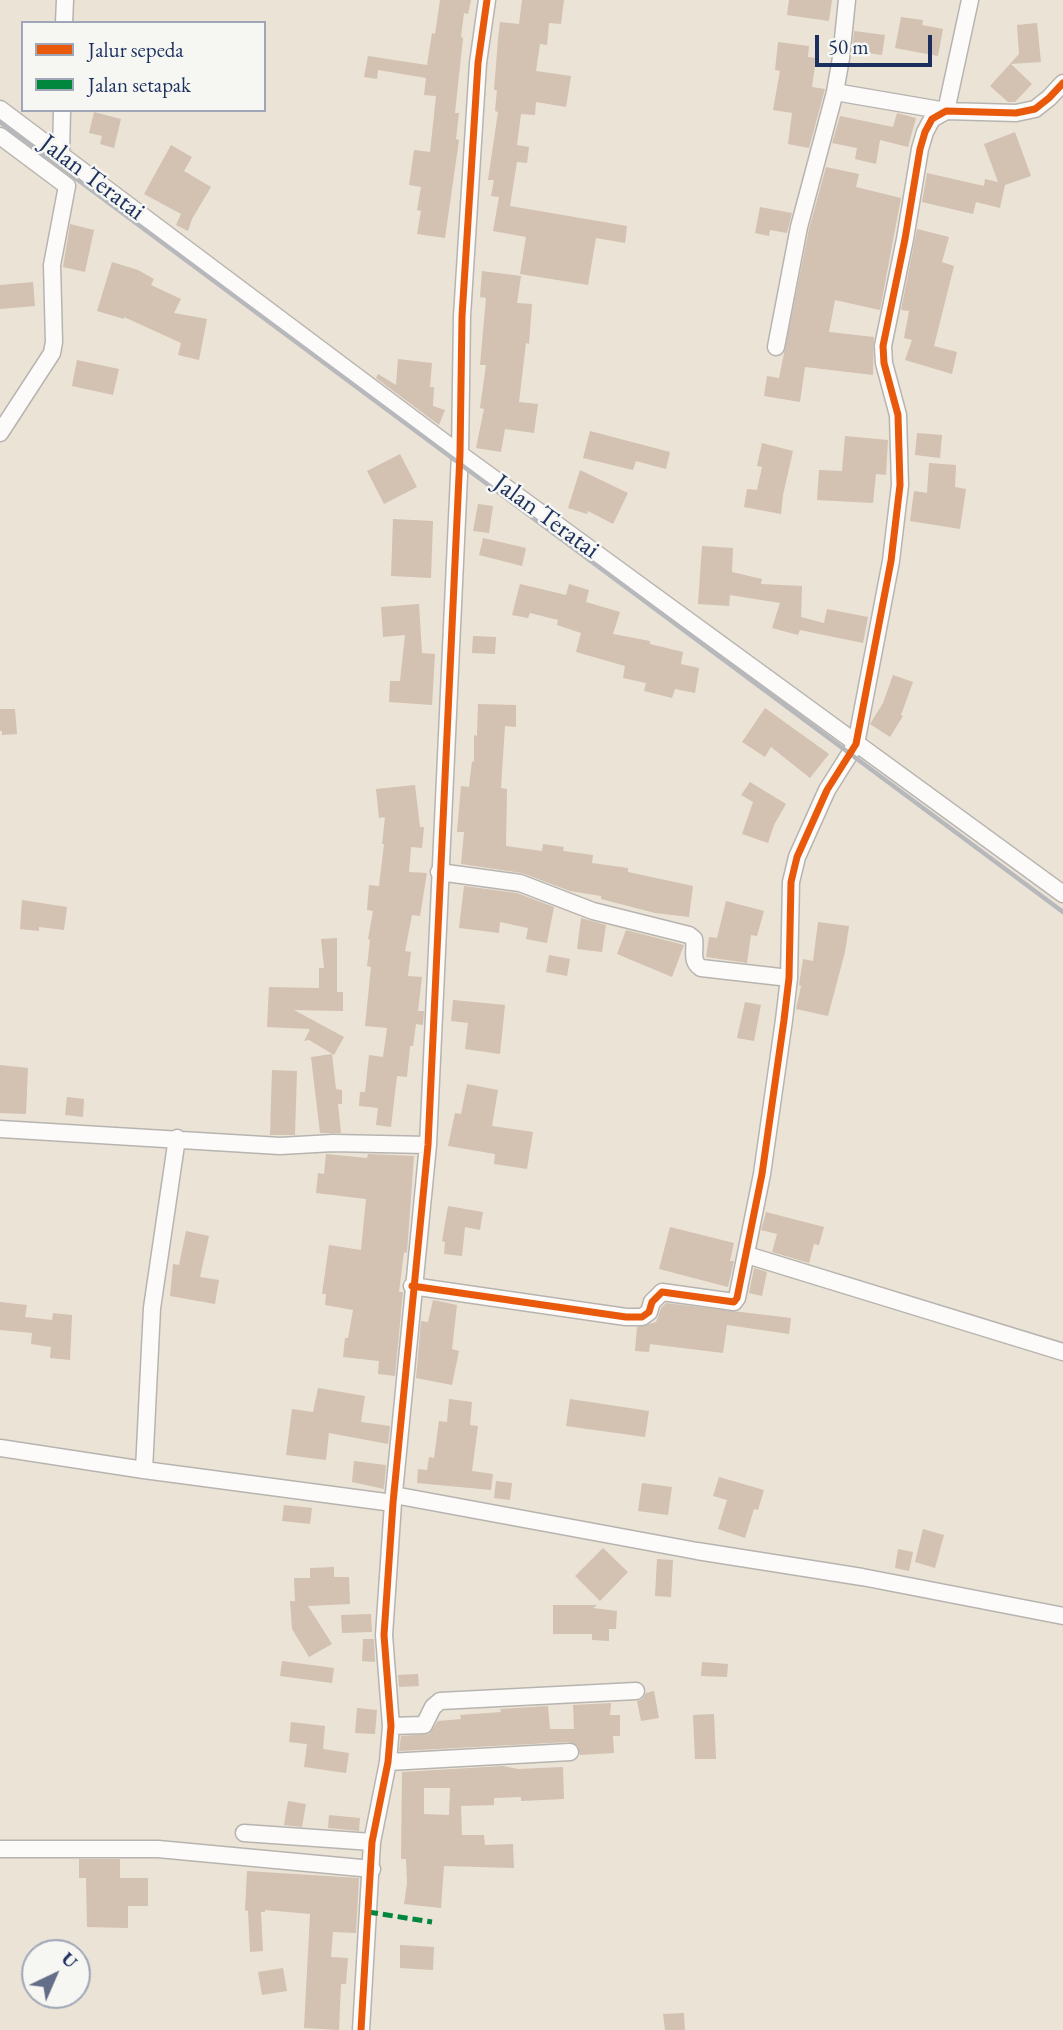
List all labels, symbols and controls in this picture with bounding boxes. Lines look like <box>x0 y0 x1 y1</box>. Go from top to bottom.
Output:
legend <box>21 21 266 112</box>
scale bar <box>818 21 935 65</box>
text: 50 m <box>828 33 869 60</box>
text: Jalur sepeda <box>88 36 184 63</box>
text: Jalan setapak <box>88 71 191 98</box>
street label: Jalan Teratai <box>33 128 151 228</box>
street label: Jalan Teratai <box>487 468 605 566</box>
north arrow <box>21 1939 91 2009</box>
text: U <box>56 1946 83 1974</box>

